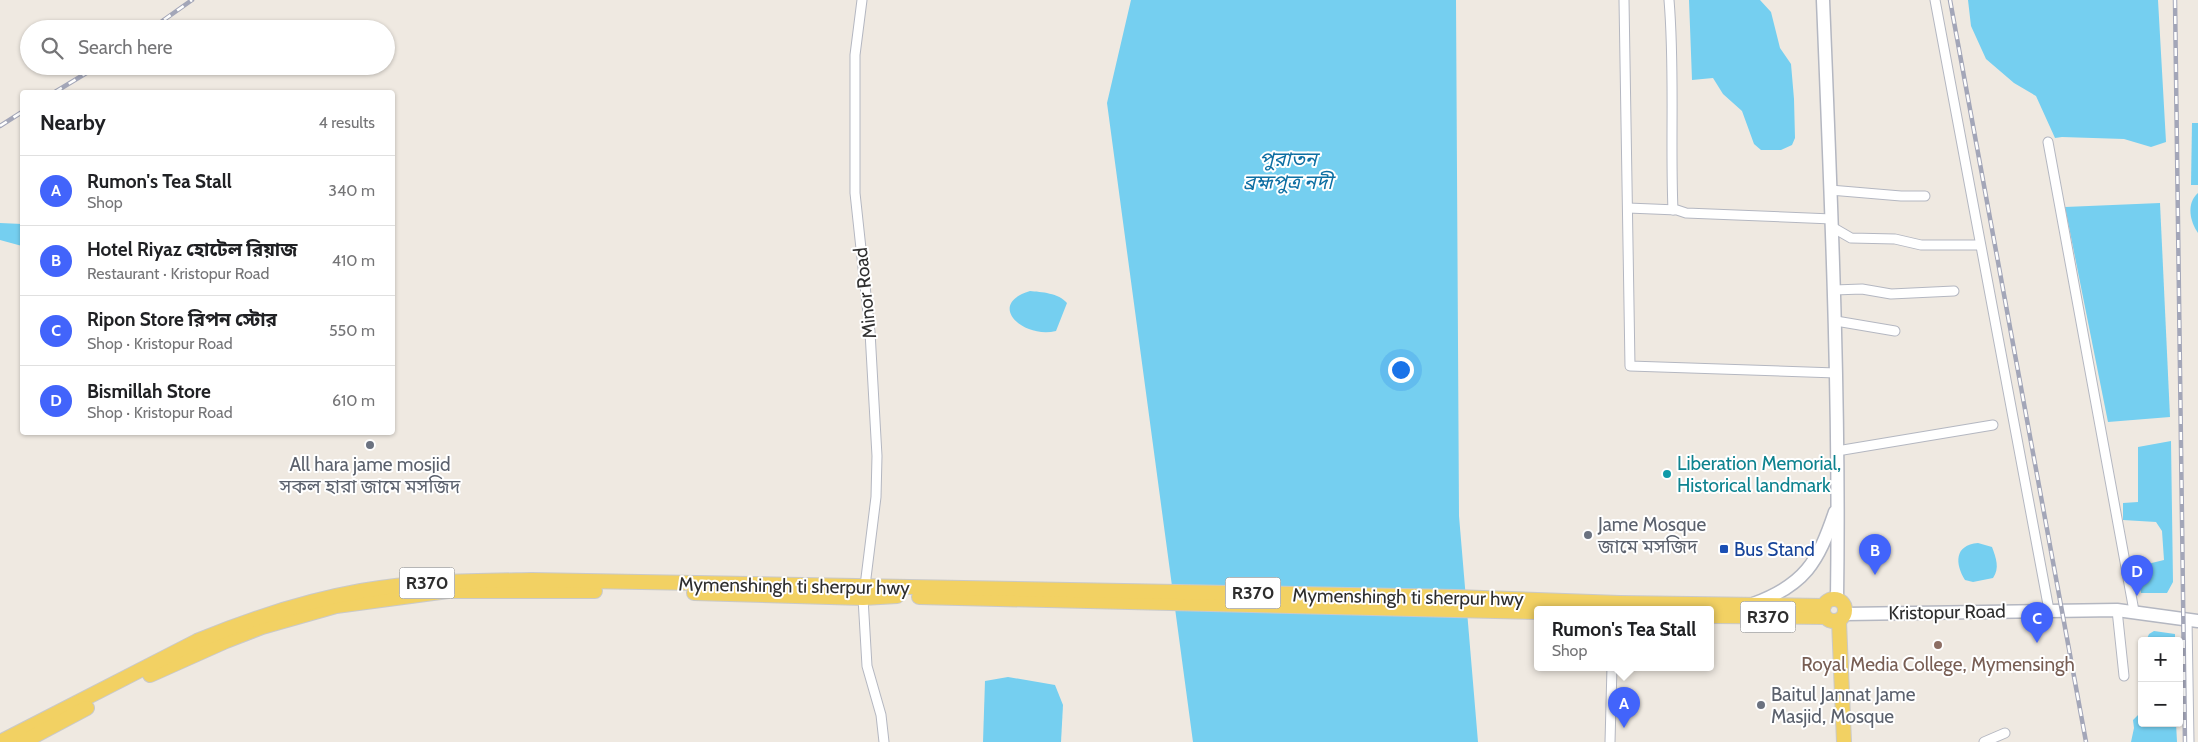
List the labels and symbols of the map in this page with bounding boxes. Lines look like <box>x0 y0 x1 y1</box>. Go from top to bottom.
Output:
water label: পুরাতন ব্রহ্মপুত্র নদী <box>1243 147 1336 194</box>
street label: Minor Road <box>849 246 881 340</box>
your location <box>1388 357 1414 383</box>
marker: All hara jame mosjid সকল হারা জামে মসজিদ <box>364 439 376 451</box>
place label: Liberation Memorial, Historical landmark <box>1677 452 1841 497</box>
place label: All hara jame mosjid সকল হারা জামে মসজিদ <box>279 453 461 498</box>
marker: Liberation Memorial, Historical landmark <box>1661 468 1673 480</box>
place label: Jame Mosque জামে মসজিদ <box>1597 513 1706 558</box>
marker: Jame Mosque জামে মসজিদ <box>1582 529 1594 541</box>
pin: B <box>1859 534 1891 575</box>
place label: Bus Stand <box>1734 538 1815 561</box>
marker: Bus Stand <box>1718 543 1730 555</box>
pin: D <box>2121 555 2153 596</box>
road number: R370 <box>400 568 454 598</box>
street label: Mymenshingh ti sherpur hwy <box>678 572 910 600</box>
road number: R370 <box>1226 578 1280 608</box>
street label: Mymenshingh ti sherpur hwy <box>1292 583 1524 611</box>
street label: Kristopur Road <box>1888 599 2006 625</box>
road number: R370 <box>1740 602 1796 632</box>
pin: C <box>2021 602 2053 643</box>
marker: Royal Media College, Mymensingh <box>1932 639 1944 651</box>
place label: Royal Media College, Mymensingh <box>1801 653 2075 676</box>
place label: Baitul Jannat Jame Masjid, Mosque <box>1771 683 1916 728</box>
pin: A <box>1608 687 1640 728</box>
marker: Baitul Jannat Jame Masjid, Mosque <box>1755 699 1767 711</box>

